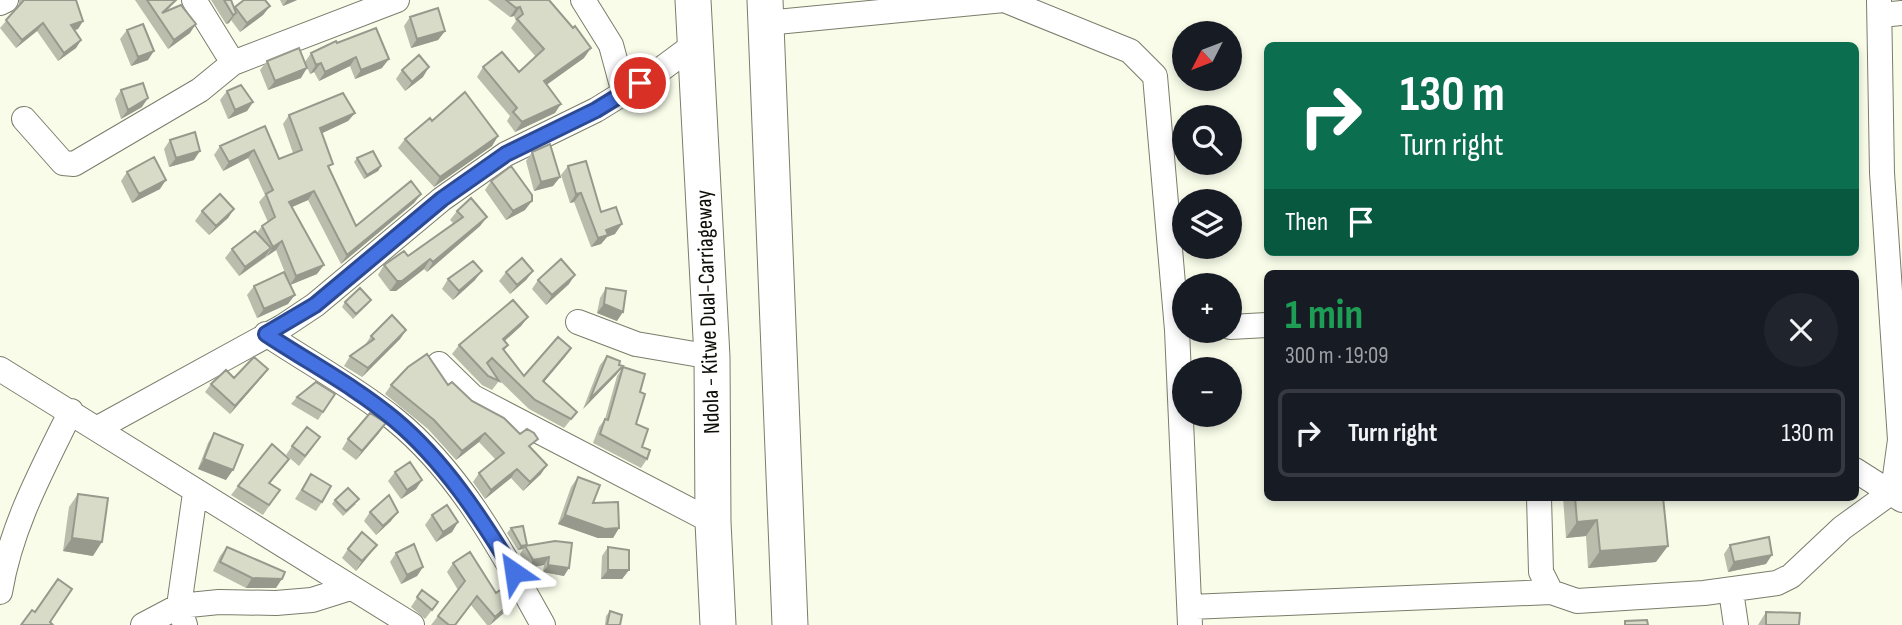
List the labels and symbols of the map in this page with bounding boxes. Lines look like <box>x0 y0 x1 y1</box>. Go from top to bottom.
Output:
north arrow <box>1172 21 1242 91</box>
pin <box>610 53 670 113</box>
street label: Ndola - Kitwe Dual-Carriageway <box>690 189 726 434</box>
position arrow <box>477 535 551 609</box>

